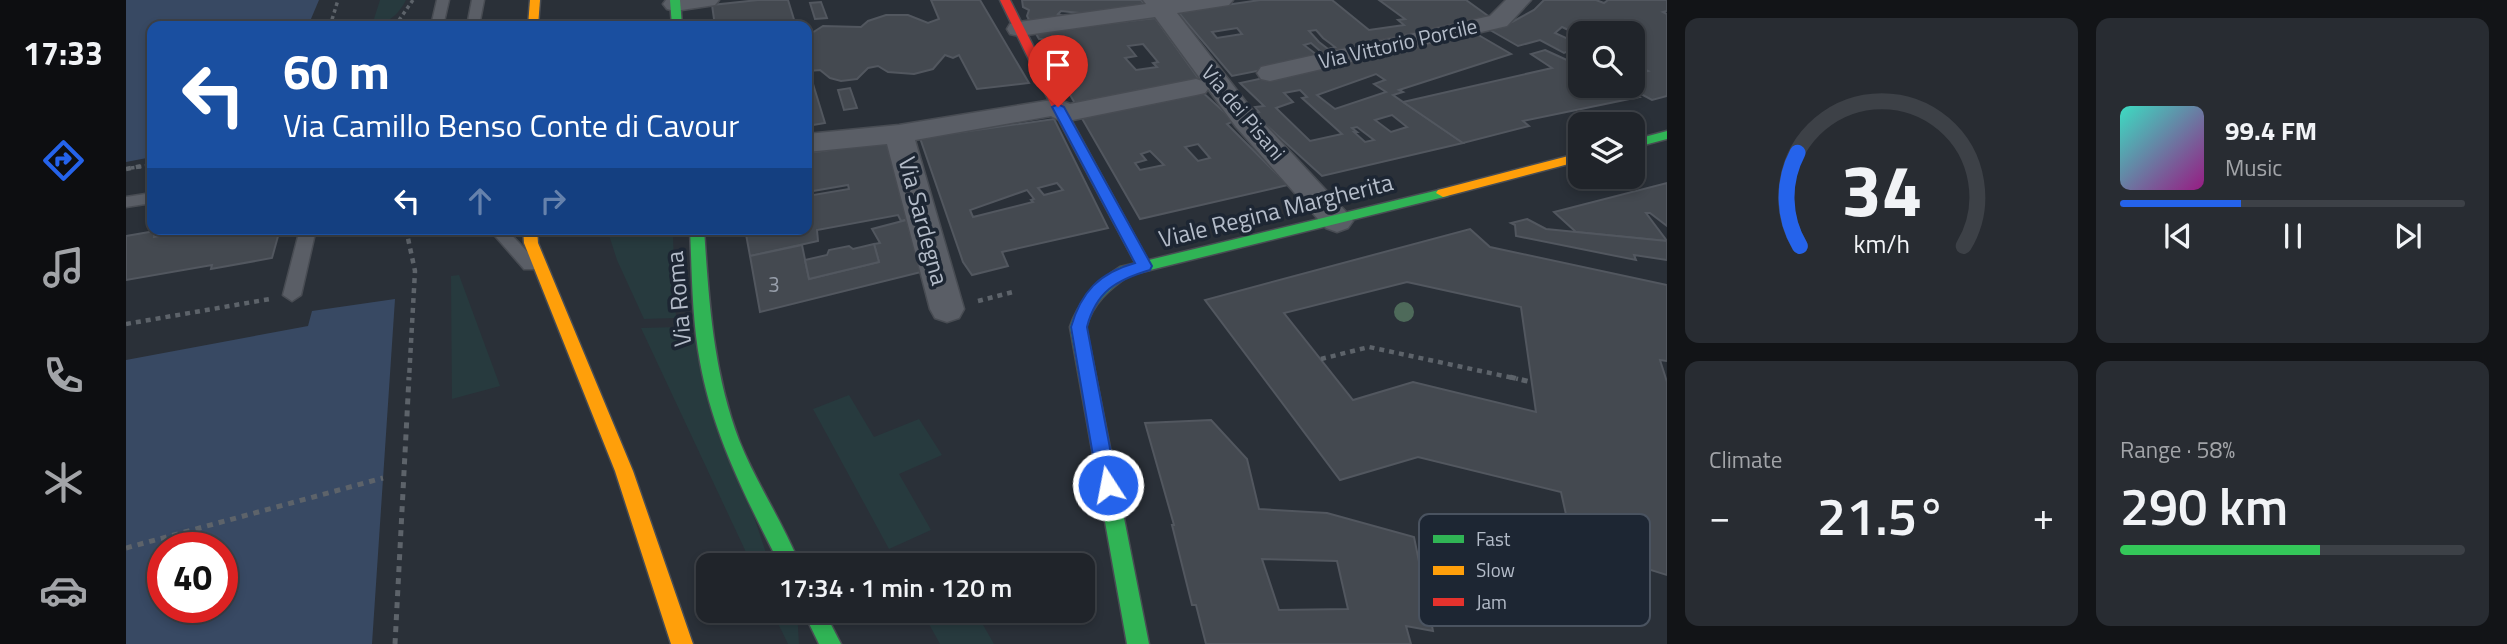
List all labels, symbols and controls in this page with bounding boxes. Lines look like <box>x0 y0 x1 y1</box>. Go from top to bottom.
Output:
street label: Via Vittorio Porcile <box>1315 9 1480 77</box>
map controls <box>1568 21 1645 189</box>
button: search <box>1568 21 1645 98</box>
text: 17:33 <box>23 29 103 77</box>
text: 60 m <box>283 33 390 108</box>
pin <box>1028 35 1088 107</box>
icon: arrive <box>1039 46 1077 84</box>
icon: left <box>168 49 259 140</box>
street label: Via dei Pisani <box>1194 58 1293 167</box>
text: Via Camillo Benso Conte di Cavour <box>283 101 739 149</box>
text: 99.4 FM <box>2225 111 2317 150</box>
button: layers <box>1568 112 1645 189</box>
text: 34 <box>1841 135 1922 245</box>
icon: directions <box>39 136 88 185</box>
text: Music <box>2225 150 2282 185</box>
street label: Via Sardegna <box>890 153 958 289</box>
street label: Viale Regina Margherita <box>1155 163 1397 257</box>
icon: left <box>388 182 426 220</box>
icon: ahead <box>461 182 499 220</box>
icon: right <box>534 182 572 220</box>
icon: previous <box>2159 217 2197 255</box>
icon: pause <box>2274 217 2312 255</box>
icon: next <box>2389 217 2427 255</box>
text: km/h <box>1853 225 1910 263</box>
icon: music <box>39 243 88 292</box>
street label: Via Roma <box>656 250 700 348</box>
house number: 3 <box>768 268 780 300</box>
icon: phone <box>39 351 88 400</box>
text: Range · 58% <box>2120 432 2235 467</box>
text: Climate <box>1709 442 1782 477</box>
position arrow <box>1071 448 1145 522</box>
icon: climate <box>39 458 88 507</box>
text: 290 km <box>2120 466 2288 545</box>
text: 21.5° <box>1817 476 1946 555</box>
text: − <box>1709 487 1730 545</box>
text: + <box>2033 487 2054 545</box>
legend <box>1419 514 1650 626</box>
text: Fast <box>1476 524 1511 553</box>
speed limit sign: 40 <box>147 532 238 623</box>
text: Slow <box>1476 555 1515 584</box>
icon: car <box>39 566 88 615</box>
text: 17:34 · 1 min · 120 m <box>779 568 1012 607</box>
text: Jam <box>1476 587 1507 616</box>

